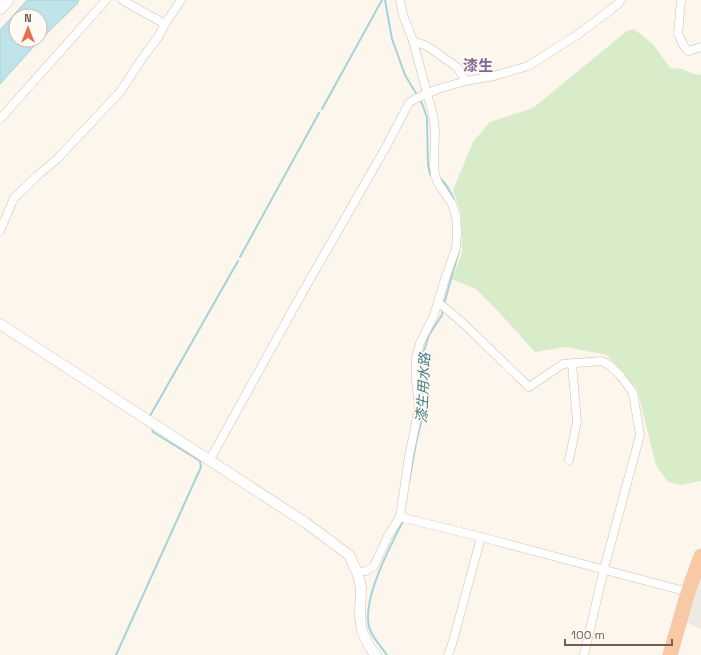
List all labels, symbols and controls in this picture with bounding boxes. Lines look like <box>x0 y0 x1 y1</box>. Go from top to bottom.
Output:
north arrow <box>8 8 48 48</box>
text: N <box>24 11 32 25</box>
district label: 漆生 <box>463 56 493 75</box>
water label: 漆生用水路 <box>412 352 434 423</box>
scale bar <box>565 621 672 647</box>
text: 100 m <box>571 627 605 643</box>

